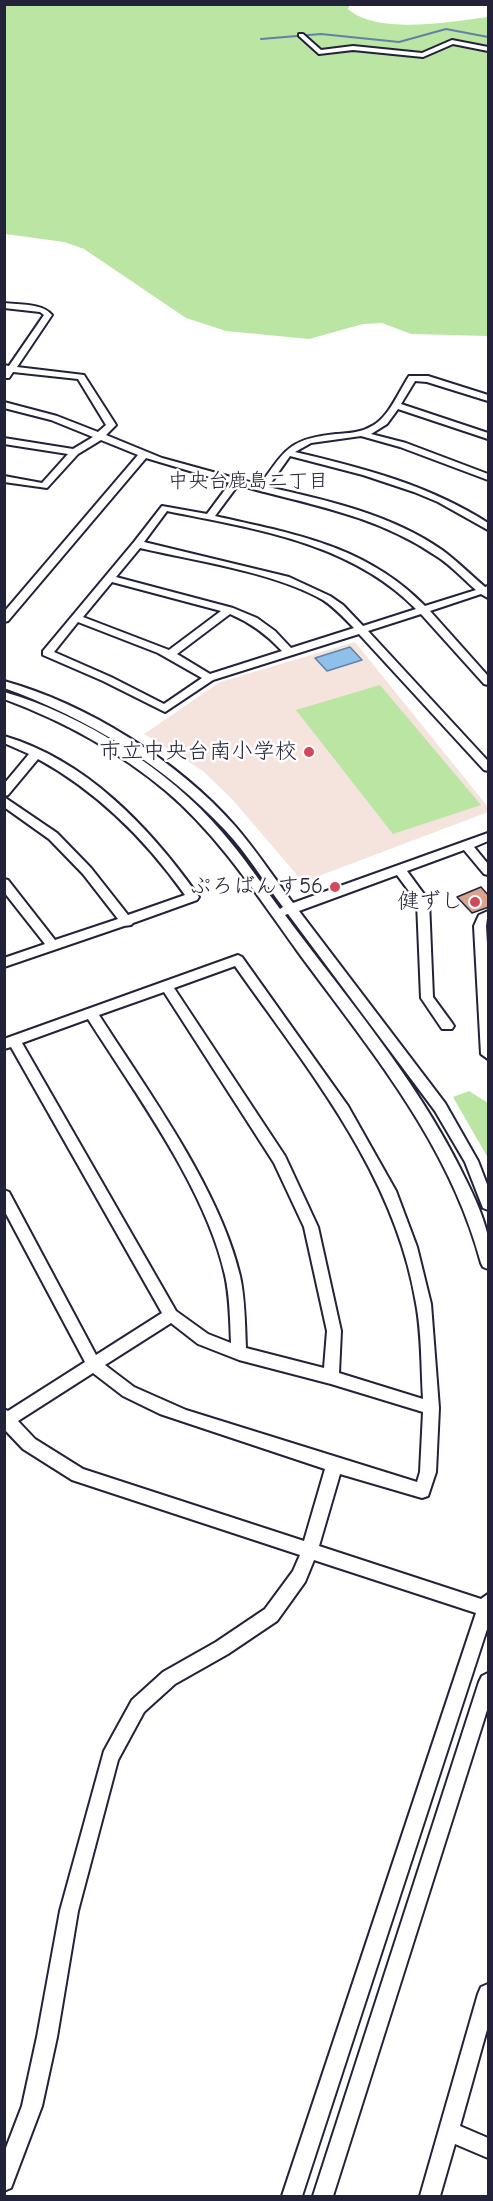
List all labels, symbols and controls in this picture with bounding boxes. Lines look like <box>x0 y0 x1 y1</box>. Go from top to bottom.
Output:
district label: 中央台鹿島二丁目 <box>168 469 328 493</box>
place label: 市立中央台南小学校 <box>99 739 297 765</box>
marker: 市立中央台南小学校 <box>302 745 316 759</box>
place label: ぷろばんす56 <box>189 874 323 900</box>
marker: ぷろばんす56 <box>328 880 342 894</box>
place label: 健ずし <box>397 889 463 915</box>
marker: 健ずし <box>468 895 482 909</box>

